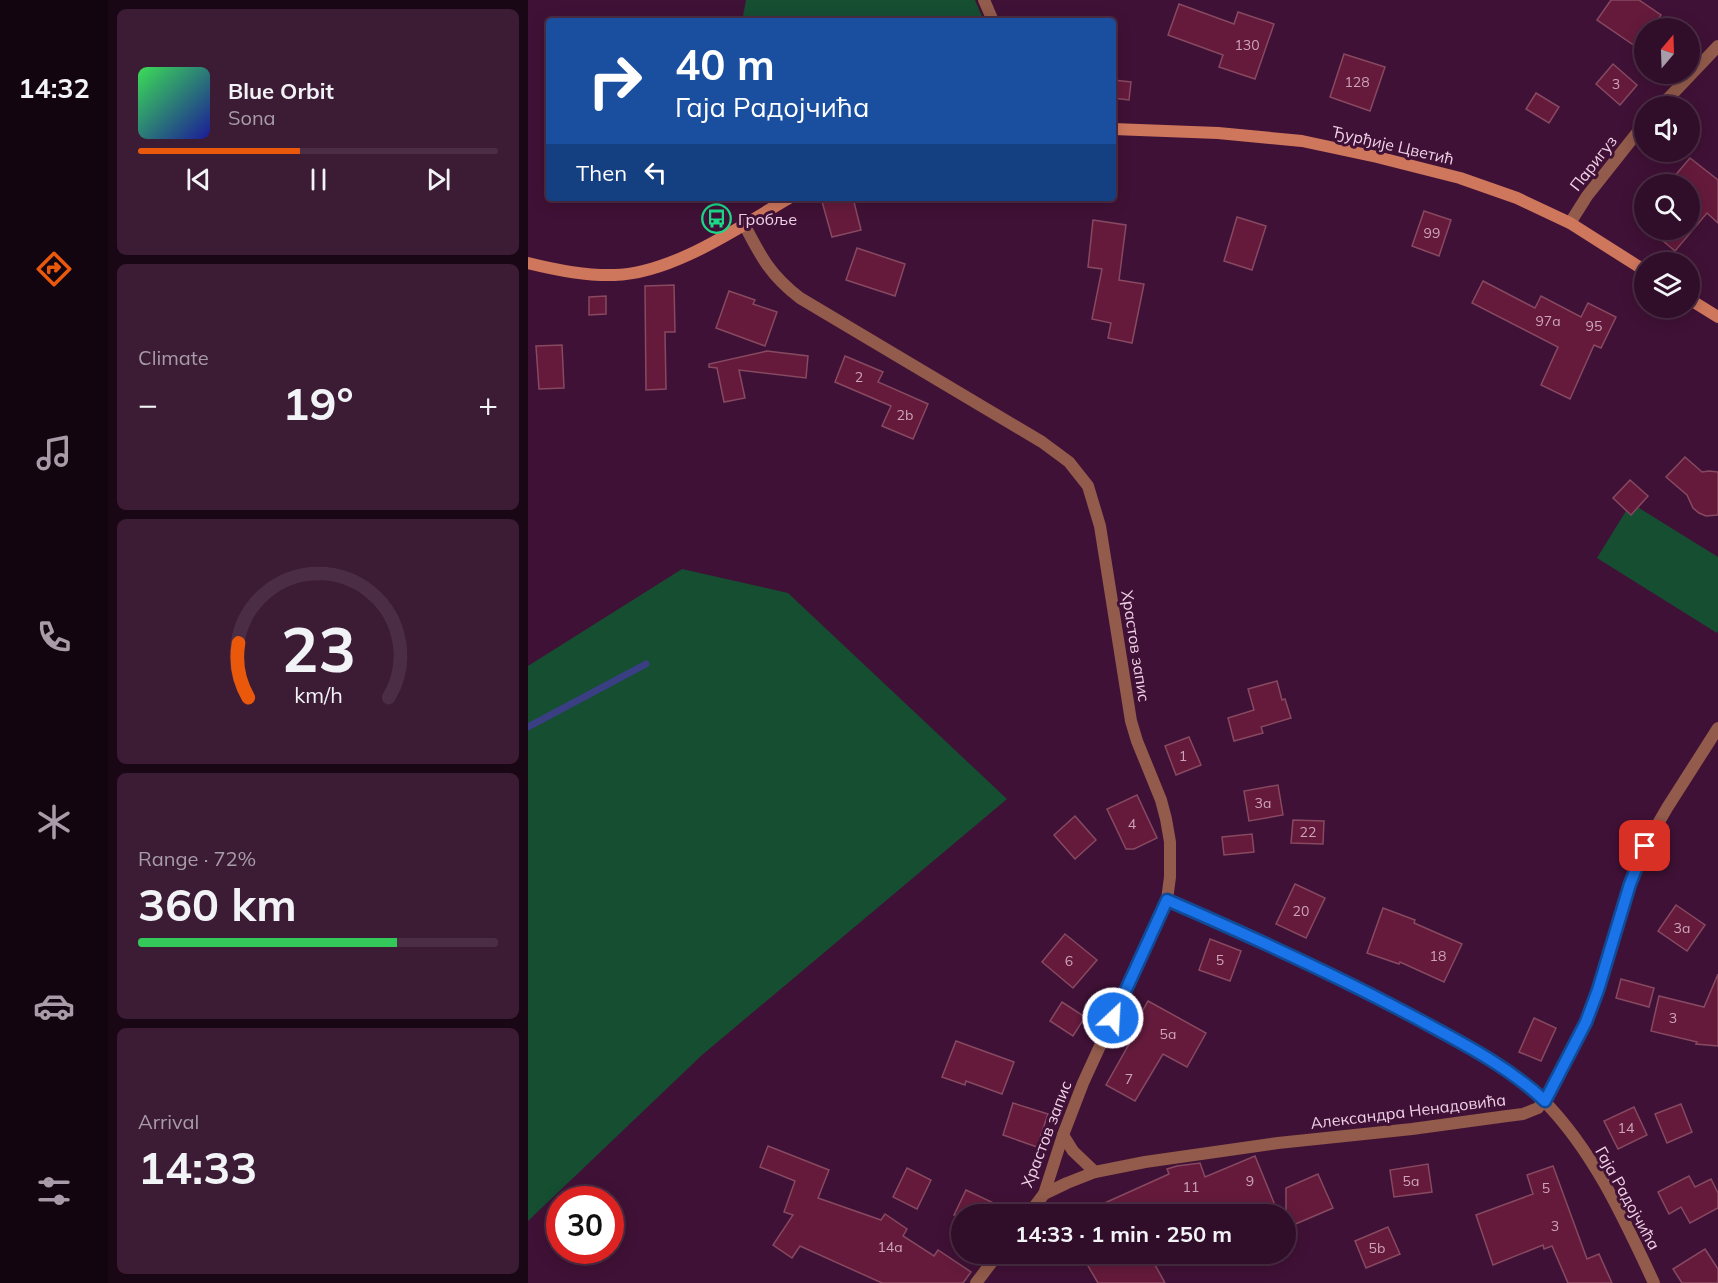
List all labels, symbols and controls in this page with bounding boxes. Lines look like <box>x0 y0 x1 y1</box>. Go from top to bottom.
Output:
north arrow <box>1634 18 1700 84</box>
map controls <box>1634 18 1700 318</box>
house number: 130 <box>1234 36 1260 54</box>
text: 40 m <box>675 38 775 91</box>
icon: right <box>576 42 654 120</box>
text: 14:32 <box>18 71 90 105</box>
house number: 128 <box>1344 73 1370 91</box>
house number: 3 <box>1612 75 1620 93</box>
text: Blue Orbit <box>228 77 334 105</box>
text: Гаја Радојчића <box>675 90 869 124</box>
button: sound <box>1634 96 1700 162</box>
text: Sona <box>228 105 276 130</box>
street label: Ђурђије Цветић <box>1330 121 1456 169</box>
street label: Паригуз <box>1565 131 1621 195</box>
icon: left <box>639 156 672 189</box>
text: Then <box>576 159 627 187</box>
icon: previous <box>182 163 215 196</box>
icon: pause <box>302 163 335 196</box>
icon: next <box>422 163 455 196</box>
button: search <box>1634 174 1700 240</box>
bus stop icon: Гробље <box>701 203 733 235</box>
place label: Гробље <box>738 209 797 229</box>
house number: 99 <box>1424 224 1440 242</box>
icon: directions <box>33 248 75 290</box>
button: layers <box>1634 252 1700 318</box>
house number: 97a <box>1535 312 1561 330</box>
house number: 95 <box>1586 317 1602 335</box>
text: Climate <box>138 345 209 370</box>
house number: 2 <box>855 368 863 386</box>
text: 19° <box>282 375 354 431</box>
text: − <box>138 383 158 424</box>
text: + <box>478 383 498 424</box>
house number: 2b <box>897 406 913 424</box>
icon: music <box>33 432 75 474</box>
street label: Храстов запис <box>1117 589 1155 703</box>
text: 23 <box>281 610 355 689</box>
icon: phone <box>33 616 75 658</box>
text: km/h <box>294 682 342 709</box>
house number: 1 <box>1179 747 1187 765</box>
house number: 3a <box>1255 794 1271 812</box>
icon: climate <box>33 801 75 843</box>
house number: 4 <box>1128 815 1137 833</box>
pin <box>1619 820 1670 871</box>
house number: 22 <box>1300 823 1316 841</box>
icon: arrive <box>1628 829 1661 862</box>
text: Range · 72% <box>138 846 256 871</box>
text: 360 km <box>138 876 297 932</box>
house number: 20 <box>1293 902 1309 920</box>
house number: 3a <box>1674 919 1690 937</box>
house number: 18 <box>1430 947 1446 965</box>
house number: 5 <box>1216 951 1224 969</box>
house number: 6 <box>1065 952 1073 970</box>
icon: car <box>33 985 75 1027</box>
position arrow <box>1081 986 1145 1050</box>
house number: 3 <box>1669 1009 1677 1027</box>
house number: 5a <box>1160 1025 1176 1043</box>
house number: 7 <box>1125 1070 1133 1088</box>
street label: Храстов запис <box>1016 1078 1076 1190</box>
street label: Александра Ненадовића <box>1309 1089 1507 1133</box>
text: Arrival <box>138 1109 199 1134</box>
house number: 14 <box>1618 1119 1635 1137</box>
text: 14:33 <box>138 1139 257 1195</box>
street label: Гаја Радојчића <box>1591 1143 1665 1253</box>
icon: filters <box>33 1170 75 1212</box>
house number: 9 <box>1246 1172 1254 1190</box>
house number: 5a <box>1403 1172 1419 1190</box>
house number: 11 <box>1183 1178 1199 1196</box>
house number: 5 <box>1542 1179 1550 1197</box>
speed limit sign: 30 <box>546 1186 624 1264</box>
house number: 3 <box>1551 1217 1559 1235</box>
text: 14:33 · 1 min · 250 m <box>1015 1220 1232 1248</box>
house number: 14a <box>877 1238 903 1256</box>
house number: 5b <box>1369 1239 1385 1257</box>

